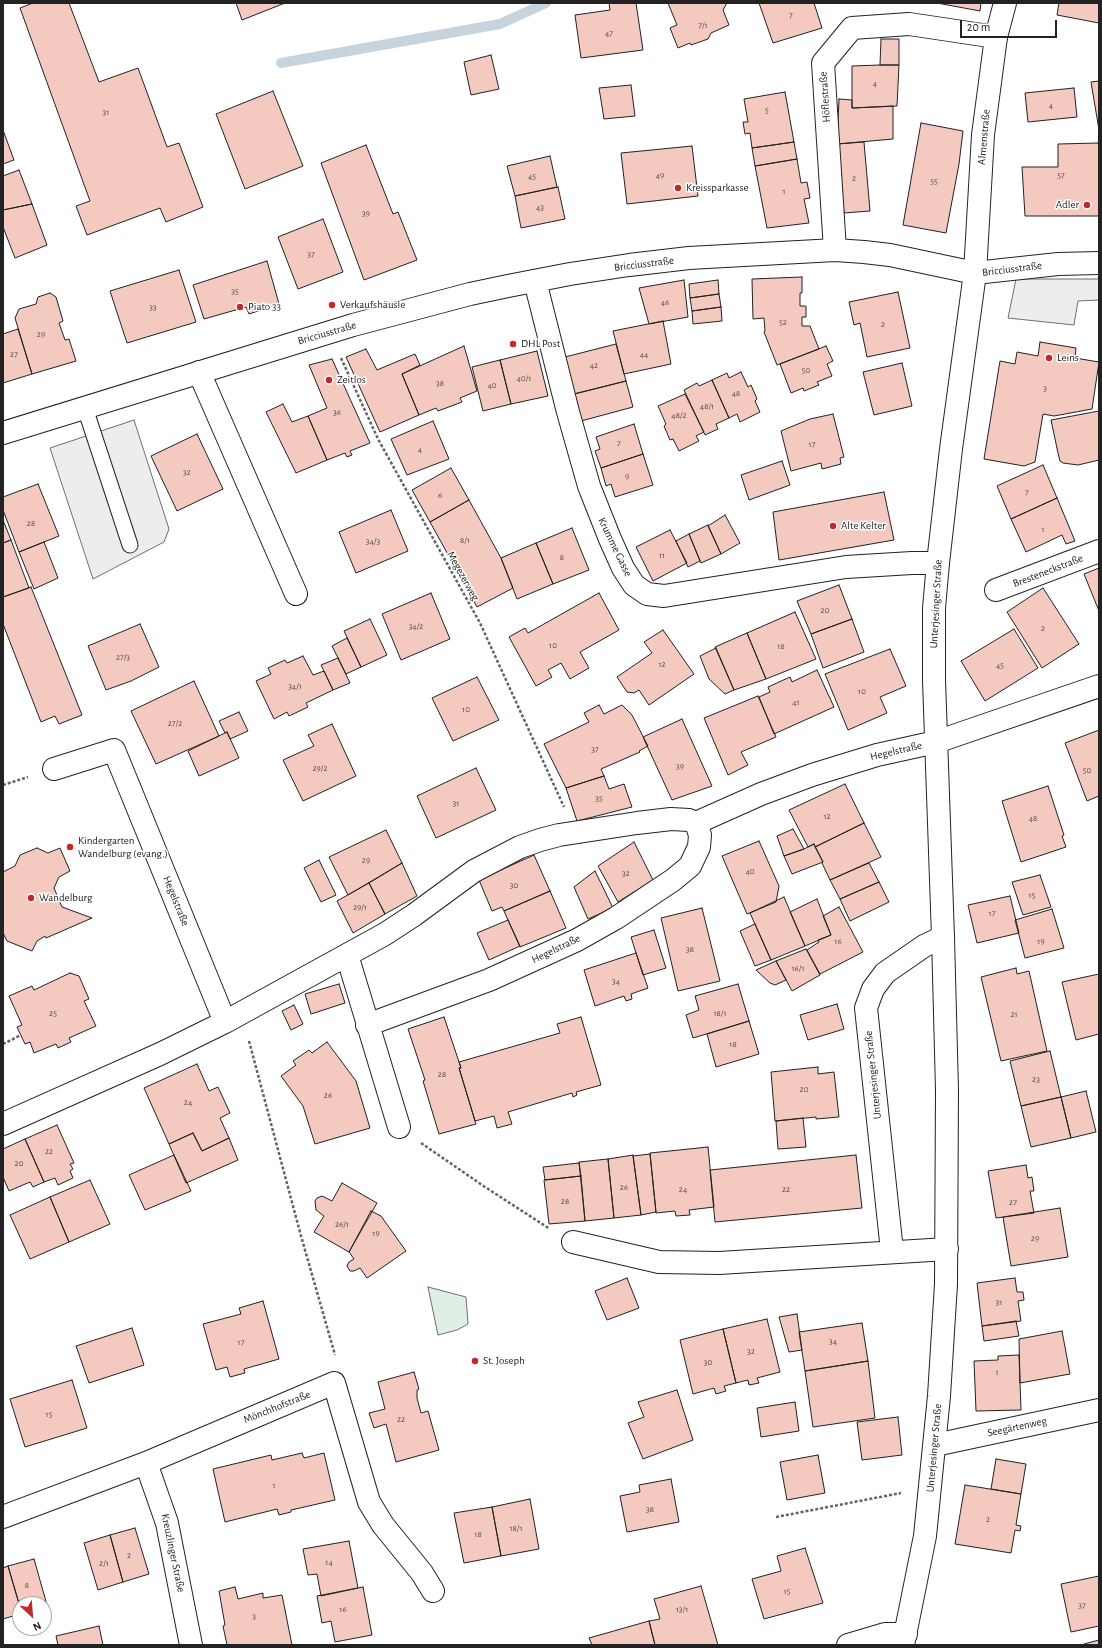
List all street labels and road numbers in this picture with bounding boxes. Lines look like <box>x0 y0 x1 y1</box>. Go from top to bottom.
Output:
street label: Höflestraße <box>817 71 833 123</box>
street label: Almenstraße <box>975 109 993 165</box>
street label: Bricciusstraße <box>613 254 675 274</box>
street label: Bricciusstraße <box>981 259 1043 279</box>
street label: Bricciusstraße <box>296 318 358 348</box>
street label: Krumme Gasse <box>595 515 635 579</box>
street label: Megezerweg <box>444 549 482 603</box>
street label: Bresteneckstraße <box>1011 552 1085 590</box>
street label: Unterjesinger Straße <box>927 559 945 649</box>
street label: Hegelstraße <box>869 739 923 763</box>
street label: Hegelstraße <box>160 874 192 928</box>
street label: Hegelstraße <box>529 932 583 966</box>
street label: Unterjesinger Straße <box>862 1030 884 1120</box>
street label: Mönchhofstraße <box>242 1388 312 1426</box>
street label: Unterjesinger Straße <box>924 1403 944 1493</box>
street label: Seegärtenweg <box>986 1414 1048 1440</box>
street label: Kreuzlinger Straße <box>158 1513 188 1593</box>

